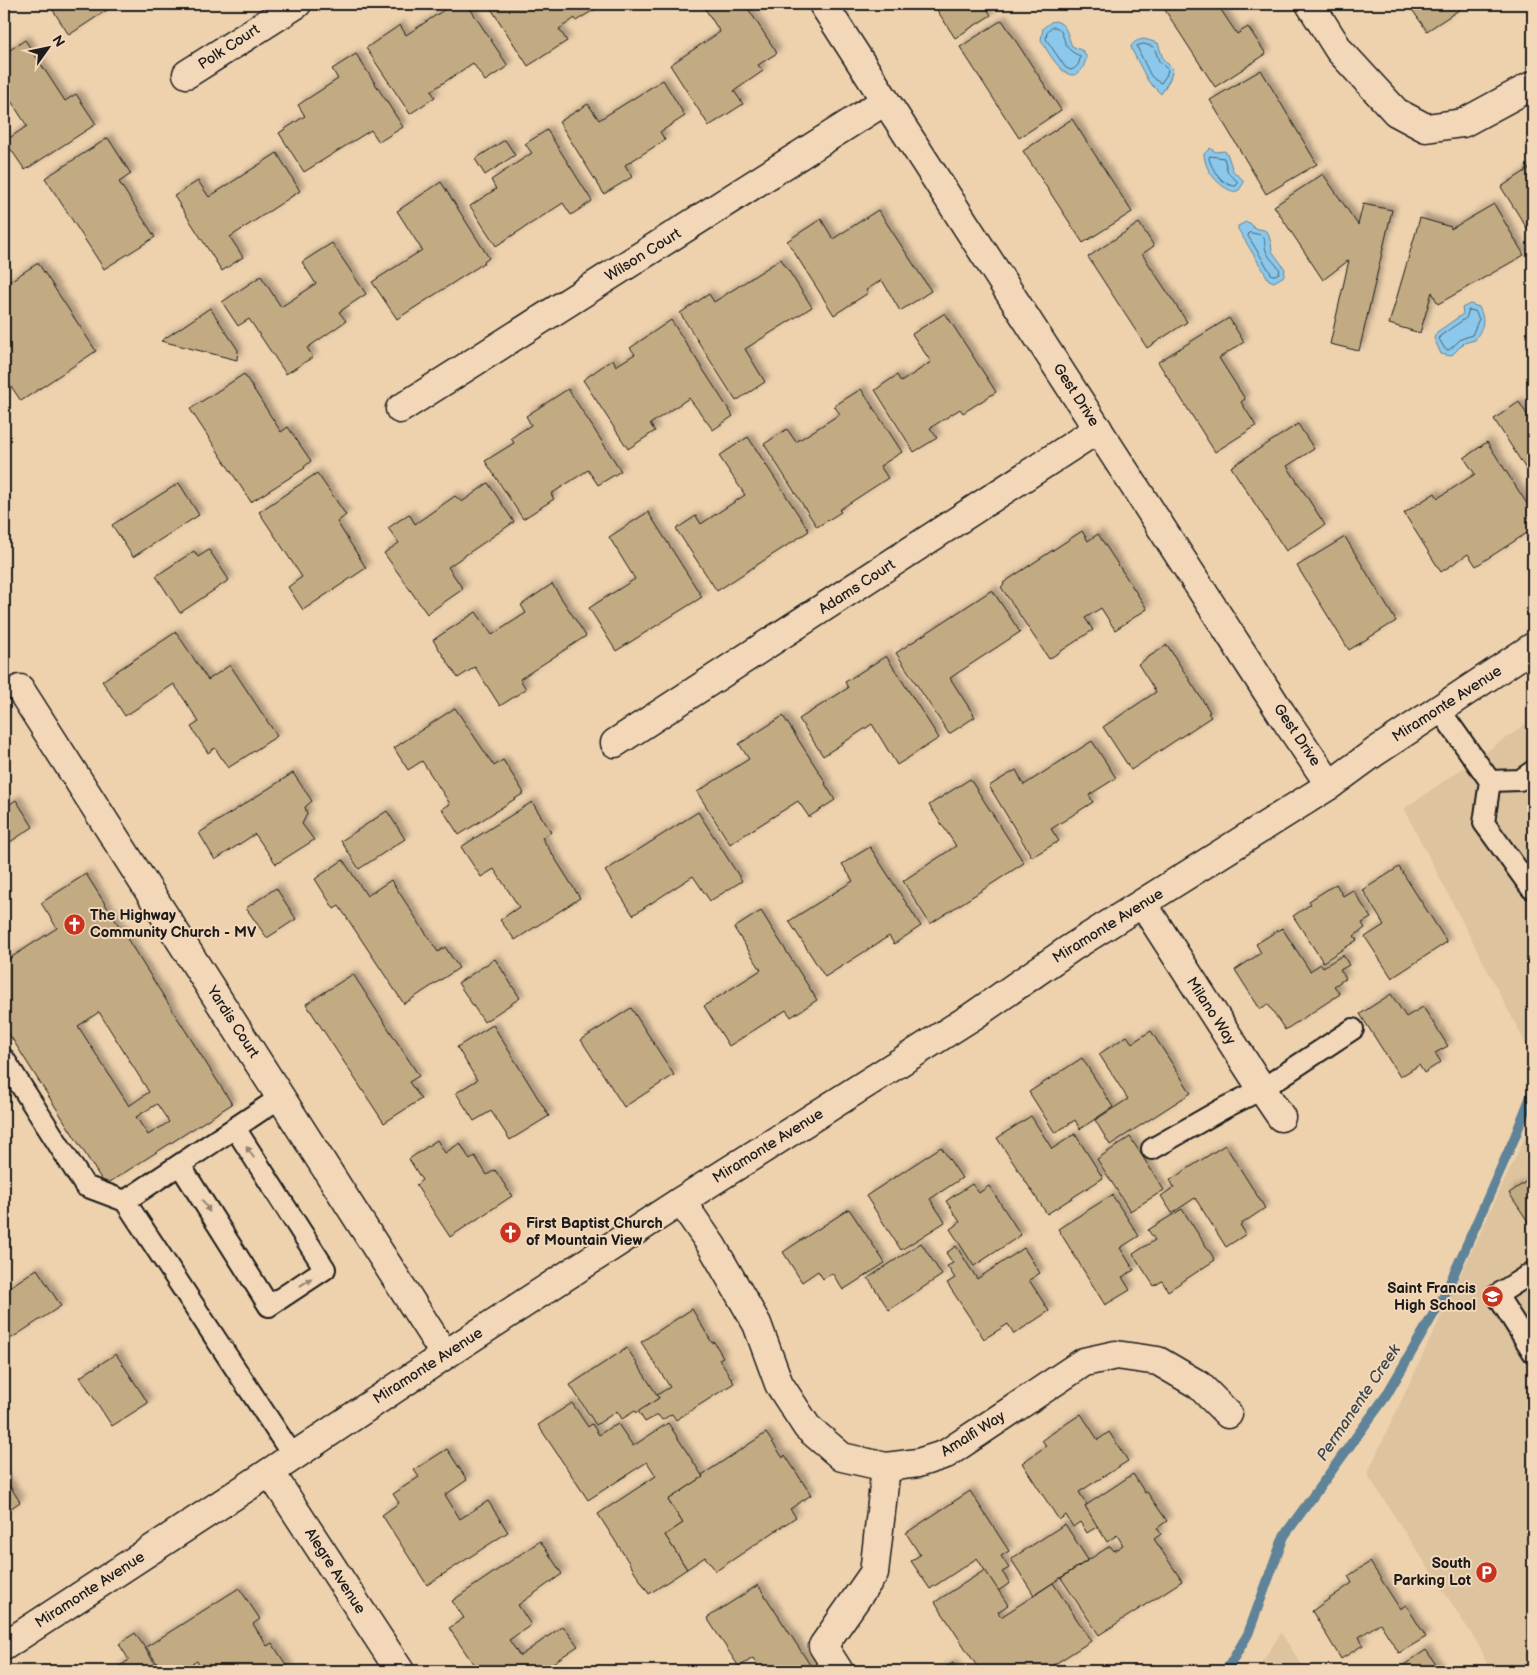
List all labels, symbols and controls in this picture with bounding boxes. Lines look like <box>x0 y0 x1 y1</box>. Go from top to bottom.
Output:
street label: Polk Court <box>195 20 264 74</box>
north arrow <box>22 22 72 72</box>
text: N <box>48 32 68 50</box>
street label: Wilson Court <box>602 224 685 286</box>
street label: Gest Drive <box>1049 360 1103 430</box>
street label: Adams Court <box>815 555 899 619</box>
street label: Miramonte Avenue <box>1389 661 1505 747</box>
street label: Gest Drive <box>1269 700 1325 770</box>
street label: Miramonte Avenue <box>1049 884 1167 968</box>
place label: The Highway Community Church - MV <box>90 906 257 942</box>
church icon: The Highway Community Church - MV <box>62 912 86 936</box>
street label: Milano Way <box>1182 974 1240 1049</box>
street label: Yardis Court <box>202 981 264 1062</box>
street label: Miramonte Avenue <box>709 1104 827 1188</box>
one-way arrow <box>245 1145 255 1159</box>
one-way arrow <box>201 1199 211 1212</box>
place label: First Baptist Church of Mountain View <box>526 1214 663 1250</box>
church icon: First Baptist Church of Mountain View <box>498 1220 522 1244</box>
one-way arrow <box>299 1277 313 1287</box>
place label: Saint Francis High School <box>1387 1279 1476 1315</box>
school or university icon: Saint Francis High School <box>1480 1285 1504 1309</box>
street label: Miramonte Avenue <box>370 1323 486 1409</box>
water label: Permanente Creek <box>1313 1340 1406 1465</box>
street label: Amalfi Way <box>937 1407 1009 1461</box>
street label: Alegre Avenue <box>300 1525 370 1618</box>
street label: Miramonte Avenue <box>32 1547 148 1633</box>
place label: South Parking Lot <box>1393 1554 1471 1590</box>
parking icon: South Parking Lot <box>1475 1560 1499 1584</box>

